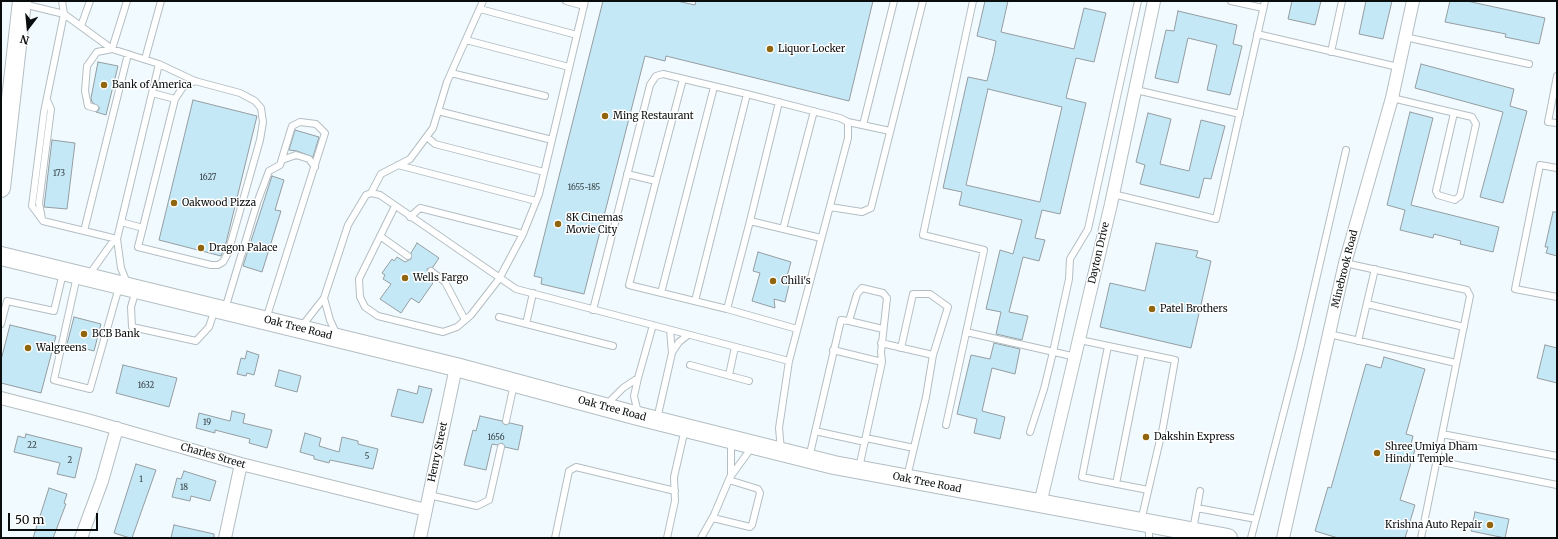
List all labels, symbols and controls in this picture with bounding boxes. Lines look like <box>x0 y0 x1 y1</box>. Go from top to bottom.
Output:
north arrow <box>8 8 48 48</box>
text: N <box>19 32 31 47</box>
place label: Liquor Locker <box>778 43 845 55</box>
marker: Liquor Locker <box>765 44 775 54</box>
place label: Bank of America <box>112 79 192 91</box>
marker: Bank of America <box>99 80 109 90</box>
place label: Ming Restaurant <box>613 110 694 122</box>
marker: Ming Restaurant <box>600 111 610 121</box>
house number: 173 <box>53 169 65 179</box>
house number: 1627 <box>200 173 216 183</box>
house number: 1655-185 <box>568 183 600 193</box>
place label: Oakwood Pizza <box>182 197 256 209</box>
marker: Oakwood Pizza <box>169 198 179 208</box>
place label: 8K Cinemas Movie City <box>566 212 623 236</box>
marker: 8K Cinemas Movie City <box>553 219 563 229</box>
street label: Dayton Drive <box>1086 221 1112 285</box>
street label: Minebrook Road <box>1330 229 1360 309</box>
place label: Dragon Palace <box>209 242 277 254</box>
marker: Dragon Palace <box>196 243 206 253</box>
place label: Wells Fargo <box>413 272 468 284</box>
marker: Wells Fargo <box>400 273 410 283</box>
place label: Chili's <box>781 275 811 287</box>
marker: Chili's <box>768 276 778 286</box>
place label: Patel Brothers <box>1160 303 1228 315</box>
marker: Patel Brothers <box>1147 304 1157 314</box>
street label: Oak Tree Road <box>263 314 333 342</box>
place label: BCB Bank <box>92 328 140 340</box>
marker: BCB Bank <box>79 329 89 339</box>
place label: Walgreens <box>36 342 87 354</box>
marker: Walgreens <box>23 343 33 353</box>
house number: 1632 <box>138 381 154 391</box>
street label: Oak Tree Road <box>577 394 647 424</box>
house number: 19 <box>203 418 211 428</box>
street label: Henry Street <box>426 421 450 483</box>
place label: Dakshin Express <box>1154 431 1235 443</box>
marker: Dakshin Express <box>1141 432 1151 442</box>
house number: 1656 <box>487 433 505 443</box>
house number: 22 <box>27 441 37 451</box>
street label: Charles Street <box>179 441 247 471</box>
place label: Shree Umiya Dham Hindu Temple <box>1385 441 1478 464</box>
marker: Shree Umiya Dham Hindu Temple <box>1372 448 1382 458</box>
house number: 5 <box>365 452 369 462</box>
house number: 2 <box>68 456 72 466</box>
street label: Oak Tree Road <box>892 470 962 496</box>
house number: 1 <box>139 475 143 485</box>
house number: 18 <box>180 483 188 493</box>
scale bar <box>10 505 100 531</box>
text: 50 m <box>15 512 44 527</box>
place label: Krishna Auto Repair <box>1385 519 1482 531</box>
marker: Krishna Auto Repair <box>1485 520 1495 530</box>

